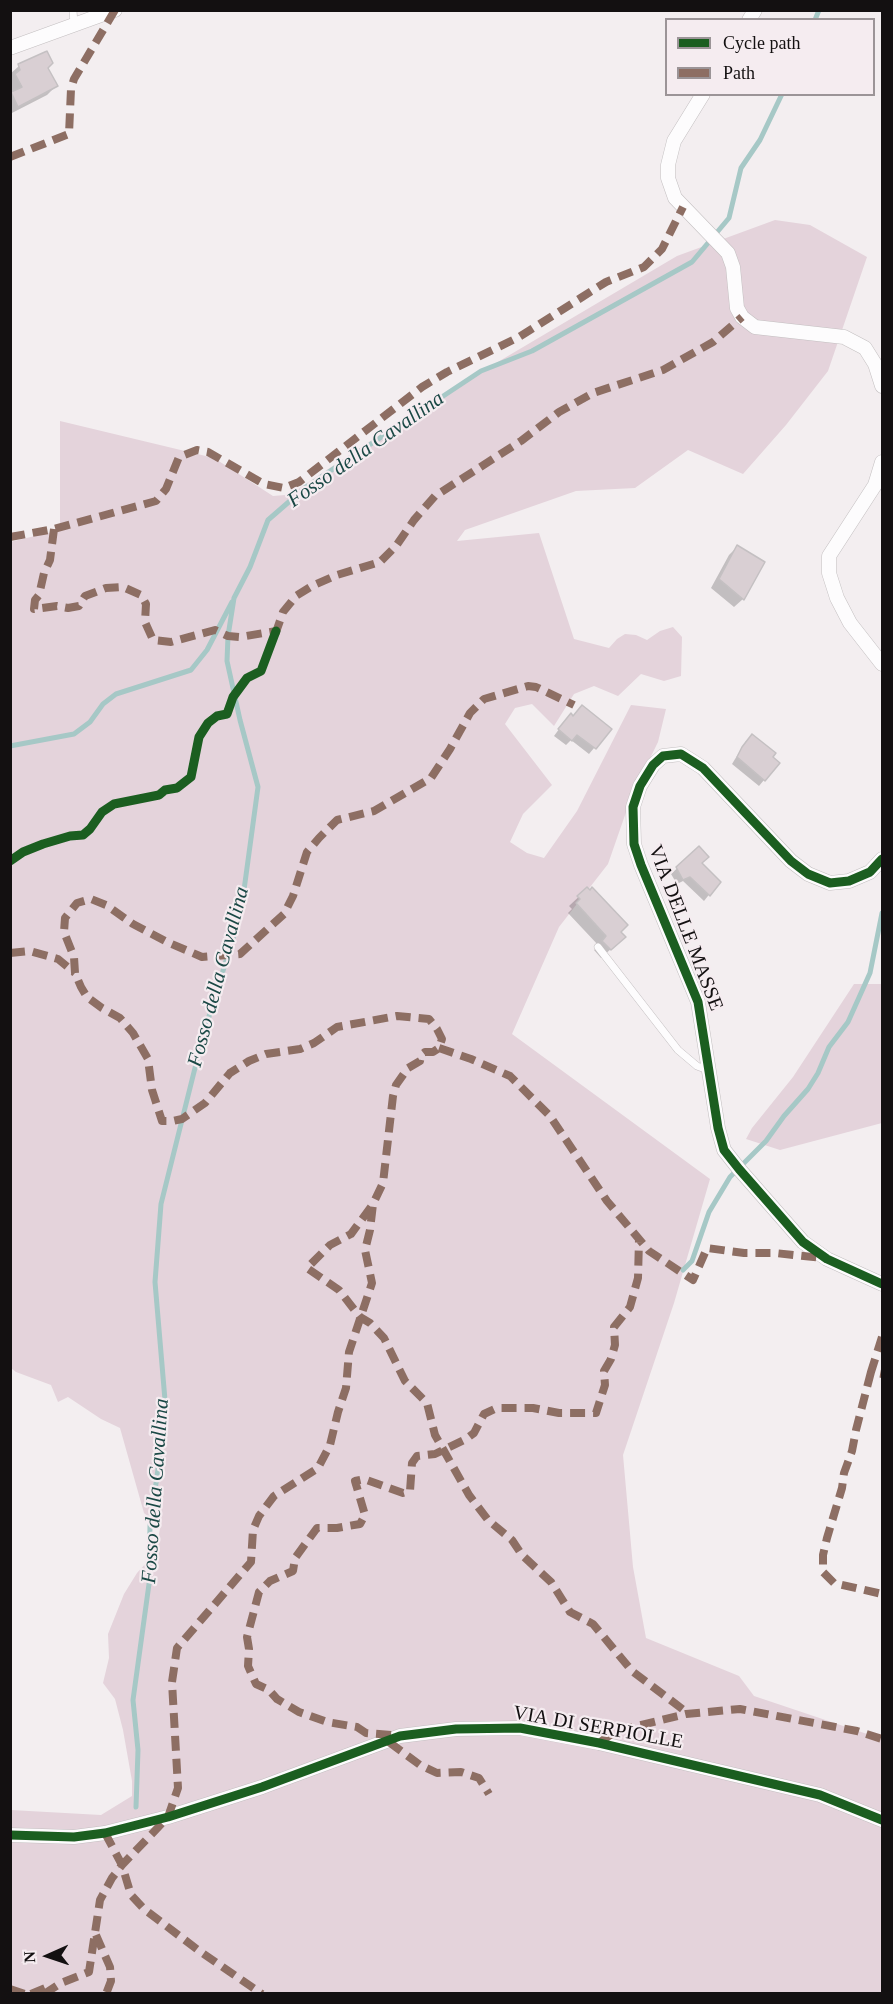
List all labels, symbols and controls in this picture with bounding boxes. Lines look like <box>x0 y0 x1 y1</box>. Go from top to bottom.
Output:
legend <box>665 18 875 96</box>
text: Cycle path <box>723 33 800 53</box>
text: Path <box>723 63 755 83</box>
water label: Fosso della Cavallina <box>283 386 449 514</box>
street label: VIA DELLE MASSE <box>642 842 728 1014</box>
water label: Fosso della Cavallina <box>183 884 255 1070</box>
water label: Fosso della Cavallina <box>137 1398 175 1584</box>
street label: VIA DI SERPIOLLE <box>511 1701 685 1755</box>
north arrow <box>18 1926 78 1986</box>
text: N <box>21 1951 38 1963</box>

